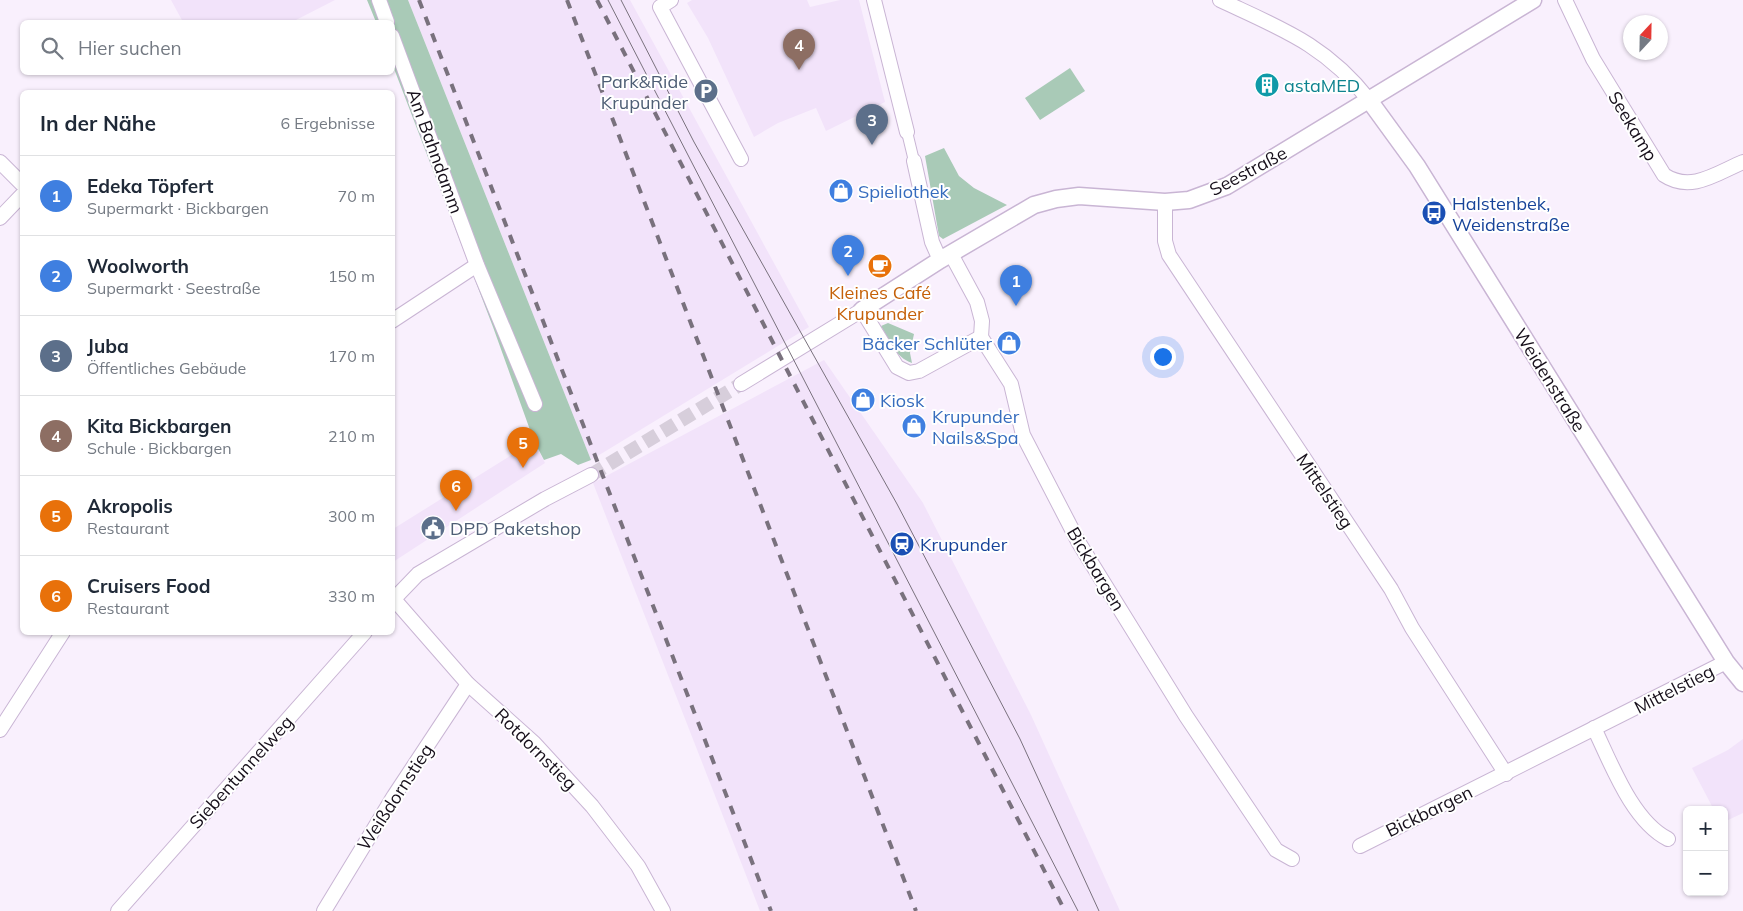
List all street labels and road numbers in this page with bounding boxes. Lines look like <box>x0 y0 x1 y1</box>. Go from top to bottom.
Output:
street label: Am Bahndamm <box>402 85 468 217</box>
street label: Seekamp <box>1603 87 1663 165</box>
street label: Seestraße <box>1205 141 1291 201</box>
street label: Weidenstraße <box>1509 324 1591 436</box>
street label: Mittelstieg <box>1291 449 1359 533</box>
street label: Bickbargen <box>1062 523 1130 615</box>
street label: Mittelstieg <box>1630 659 1718 719</box>
street label: Rotdornstieg <box>490 703 582 795</box>
street label: Siebentunnelweg <box>184 711 298 833</box>
street label: Weißdornstieg <box>352 739 438 855</box>
street label: Bickbargen <box>1382 780 1476 842</box>

